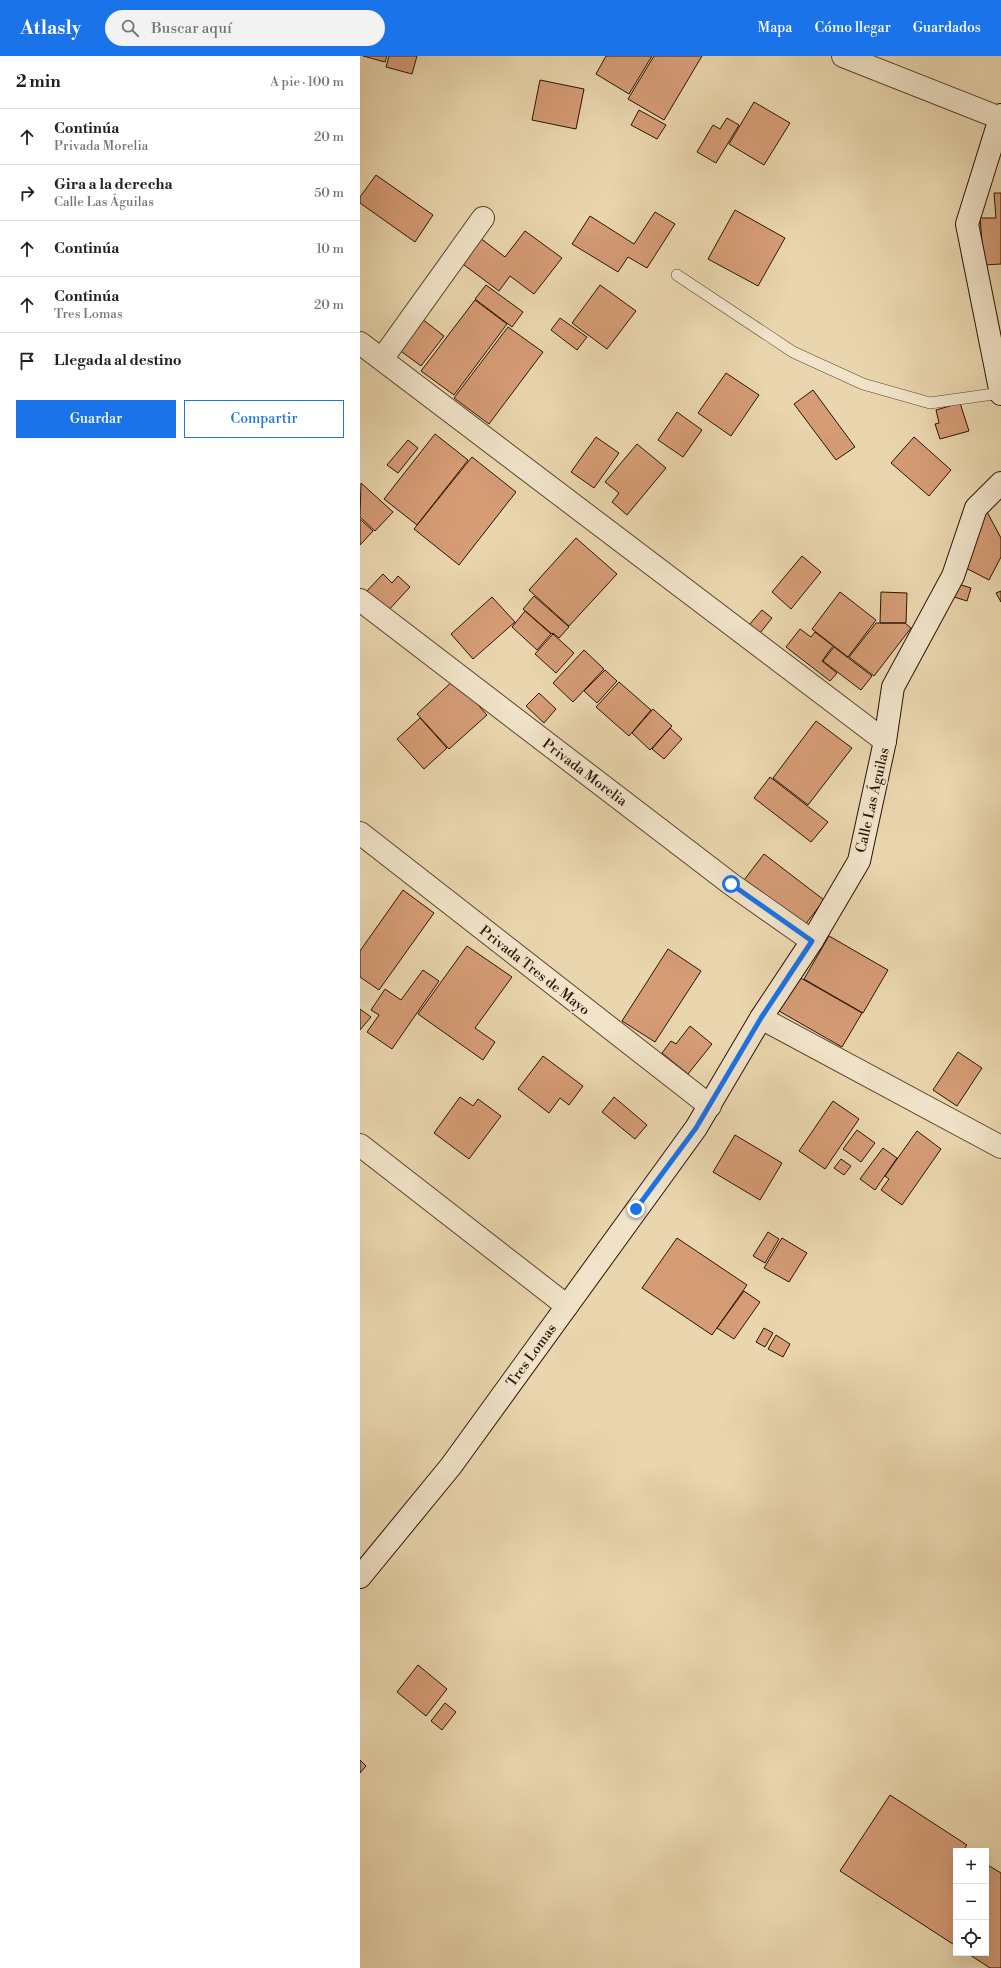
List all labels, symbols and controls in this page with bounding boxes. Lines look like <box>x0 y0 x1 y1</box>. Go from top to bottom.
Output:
search box <box>105 10 385 46</box>
text: Atlasly <box>20 16 81 40</box>
icon: search <box>119 17 141 39</box>
text: Buscar aquí <box>151 19 232 38</box>
text: Mapa <box>758 19 792 37</box>
text: Cómo llegar <box>814 19 891 37</box>
text: Guardados <box>913 19 981 37</box>
text: 2 min <box>16 71 61 93</box>
text: A pie · 100 m <box>270 74 344 90</box>
text: Continúa <box>54 119 119 138</box>
icon: ahead <box>16 126 38 148</box>
text: 20 m <box>314 129 344 145</box>
text: Privada Morelia <box>54 138 148 154</box>
text: Gira a la derecha <box>54 175 173 194</box>
icon: right <box>16 182 38 204</box>
text: 50 m <box>314 185 344 201</box>
text: Calle Las Águilas <box>54 194 154 210</box>
icon: ahead <box>16 238 38 260</box>
text: Continúa <box>54 239 119 258</box>
text: 10 m <box>316 241 344 257</box>
text: Continúa <box>54 287 119 306</box>
icon: ahead <box>16 294 38 316</box>
text: 20 m <box>314 297 344 313</box>
text: Tres Lomas <box>54 306 123 322</box>
icon: arrive <box>16 350 38 372</box>
text: Llegada al destino <box>54 351 182 370</box>
button: Guardar <box>16 400 176 438</box>
button: Compartir <box>184 400 344 438</box>
street label: Privada Morelia <box>538 735 631 811</box>
street label: Calle Las Águilas <box>850 745 894 855</box>
route start <box>722 875 740 893</box>
street label: Privada Tres de Mayo <box>476 922 593 1020</box>
route end <box>627 1200 645 1218</box>
street label: Tres Lomas <box>503 1320 561 1391</box>
map controls <box>953 1848 989 1956</box>
button: + <box>953 1848 989 1884</box>
button: − <box>953 1884 989 1920</box>
button: locate <box>953 1920 989 1956</box>

